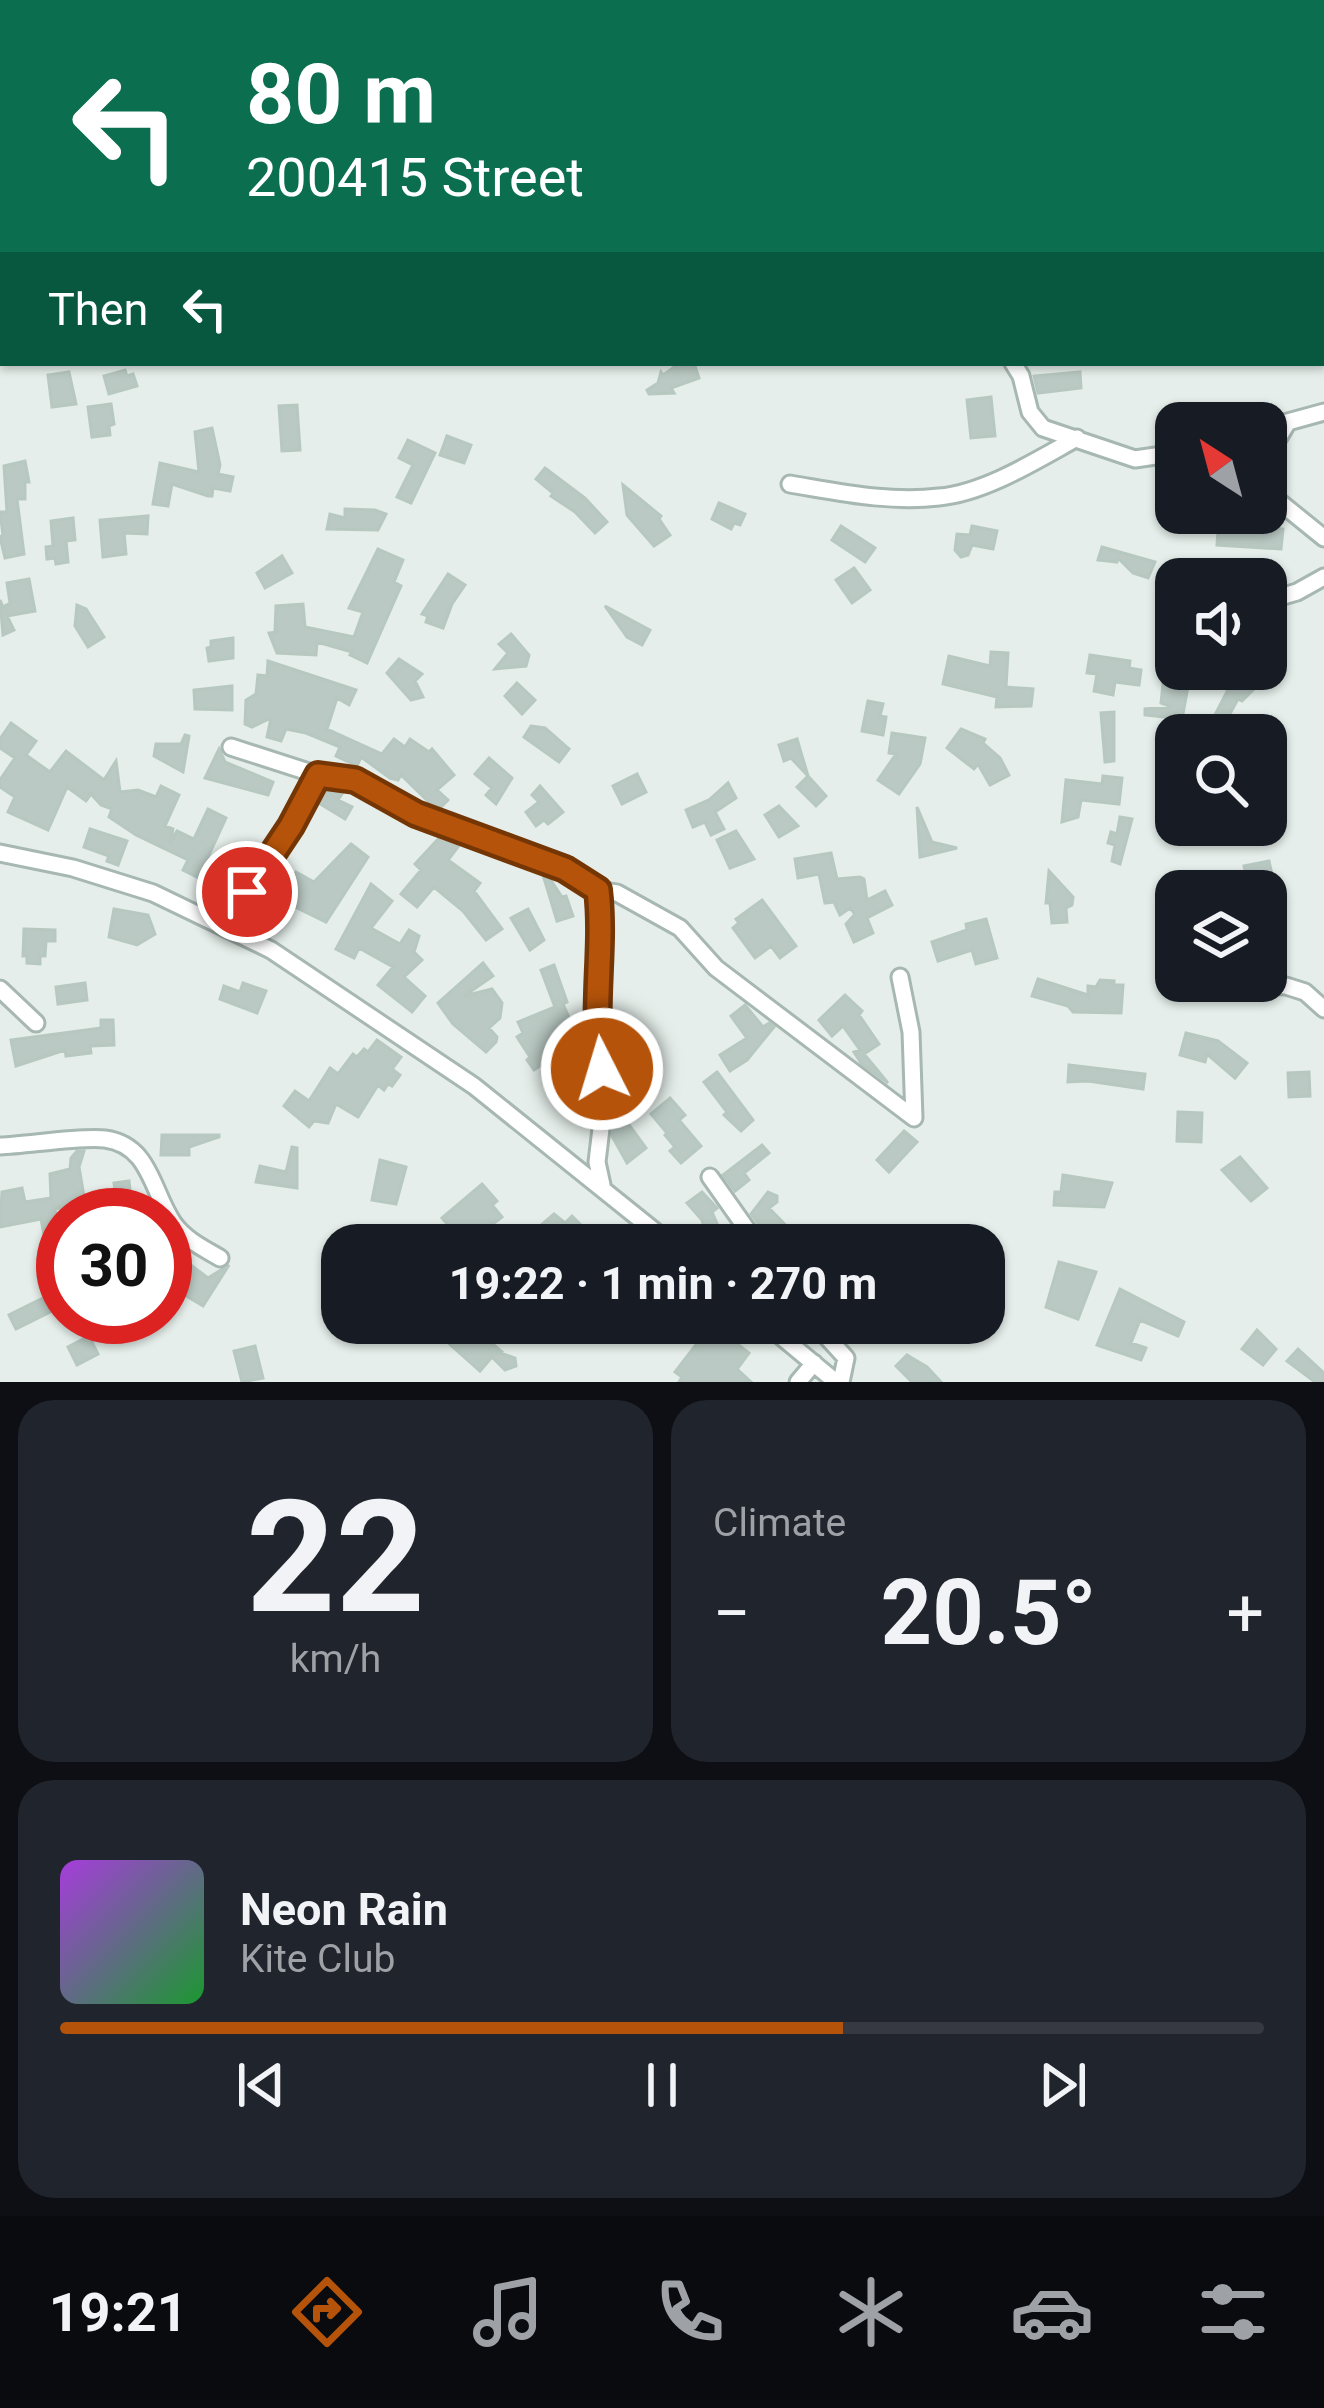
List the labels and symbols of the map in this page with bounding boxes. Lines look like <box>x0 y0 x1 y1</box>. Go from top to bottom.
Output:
north arrow <box>1155 402 1287 534</box>
pin <box>196 841 298 943</box>
position arrow <box>539 1006 665 1132</box>
speed limit sign: 30 <box>36 1188 192 1344</box>

